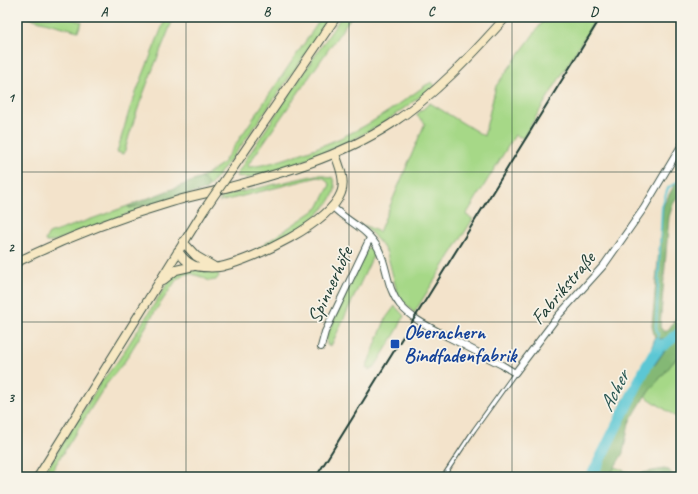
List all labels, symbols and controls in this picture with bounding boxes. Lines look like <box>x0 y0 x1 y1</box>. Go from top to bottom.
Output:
text: A <box>101 4 109 20</box>
text: B <box>264 4 272 20</box>
text: C <box>428 4 436 20</box>
text: D <box>590 4 599 20</box>
text: 1 <box>8 90 16 106</box>
text: 2 <box>8 240 15 256</box>
street label: Spinnerhöfe <box>302 242 359 327</box>
street label: Fabrikstraße <box>525 245 602 330</box>
place label: Oberachern Bindfadenfabrik <box>404 320 518 368</box>
marker: Oberachern Bindfadenfabrik <box>389 338 401 350</box>
water label: Acher <box>593 363 637 416</box>
text: 3 <box>8 390 15 406</box>

